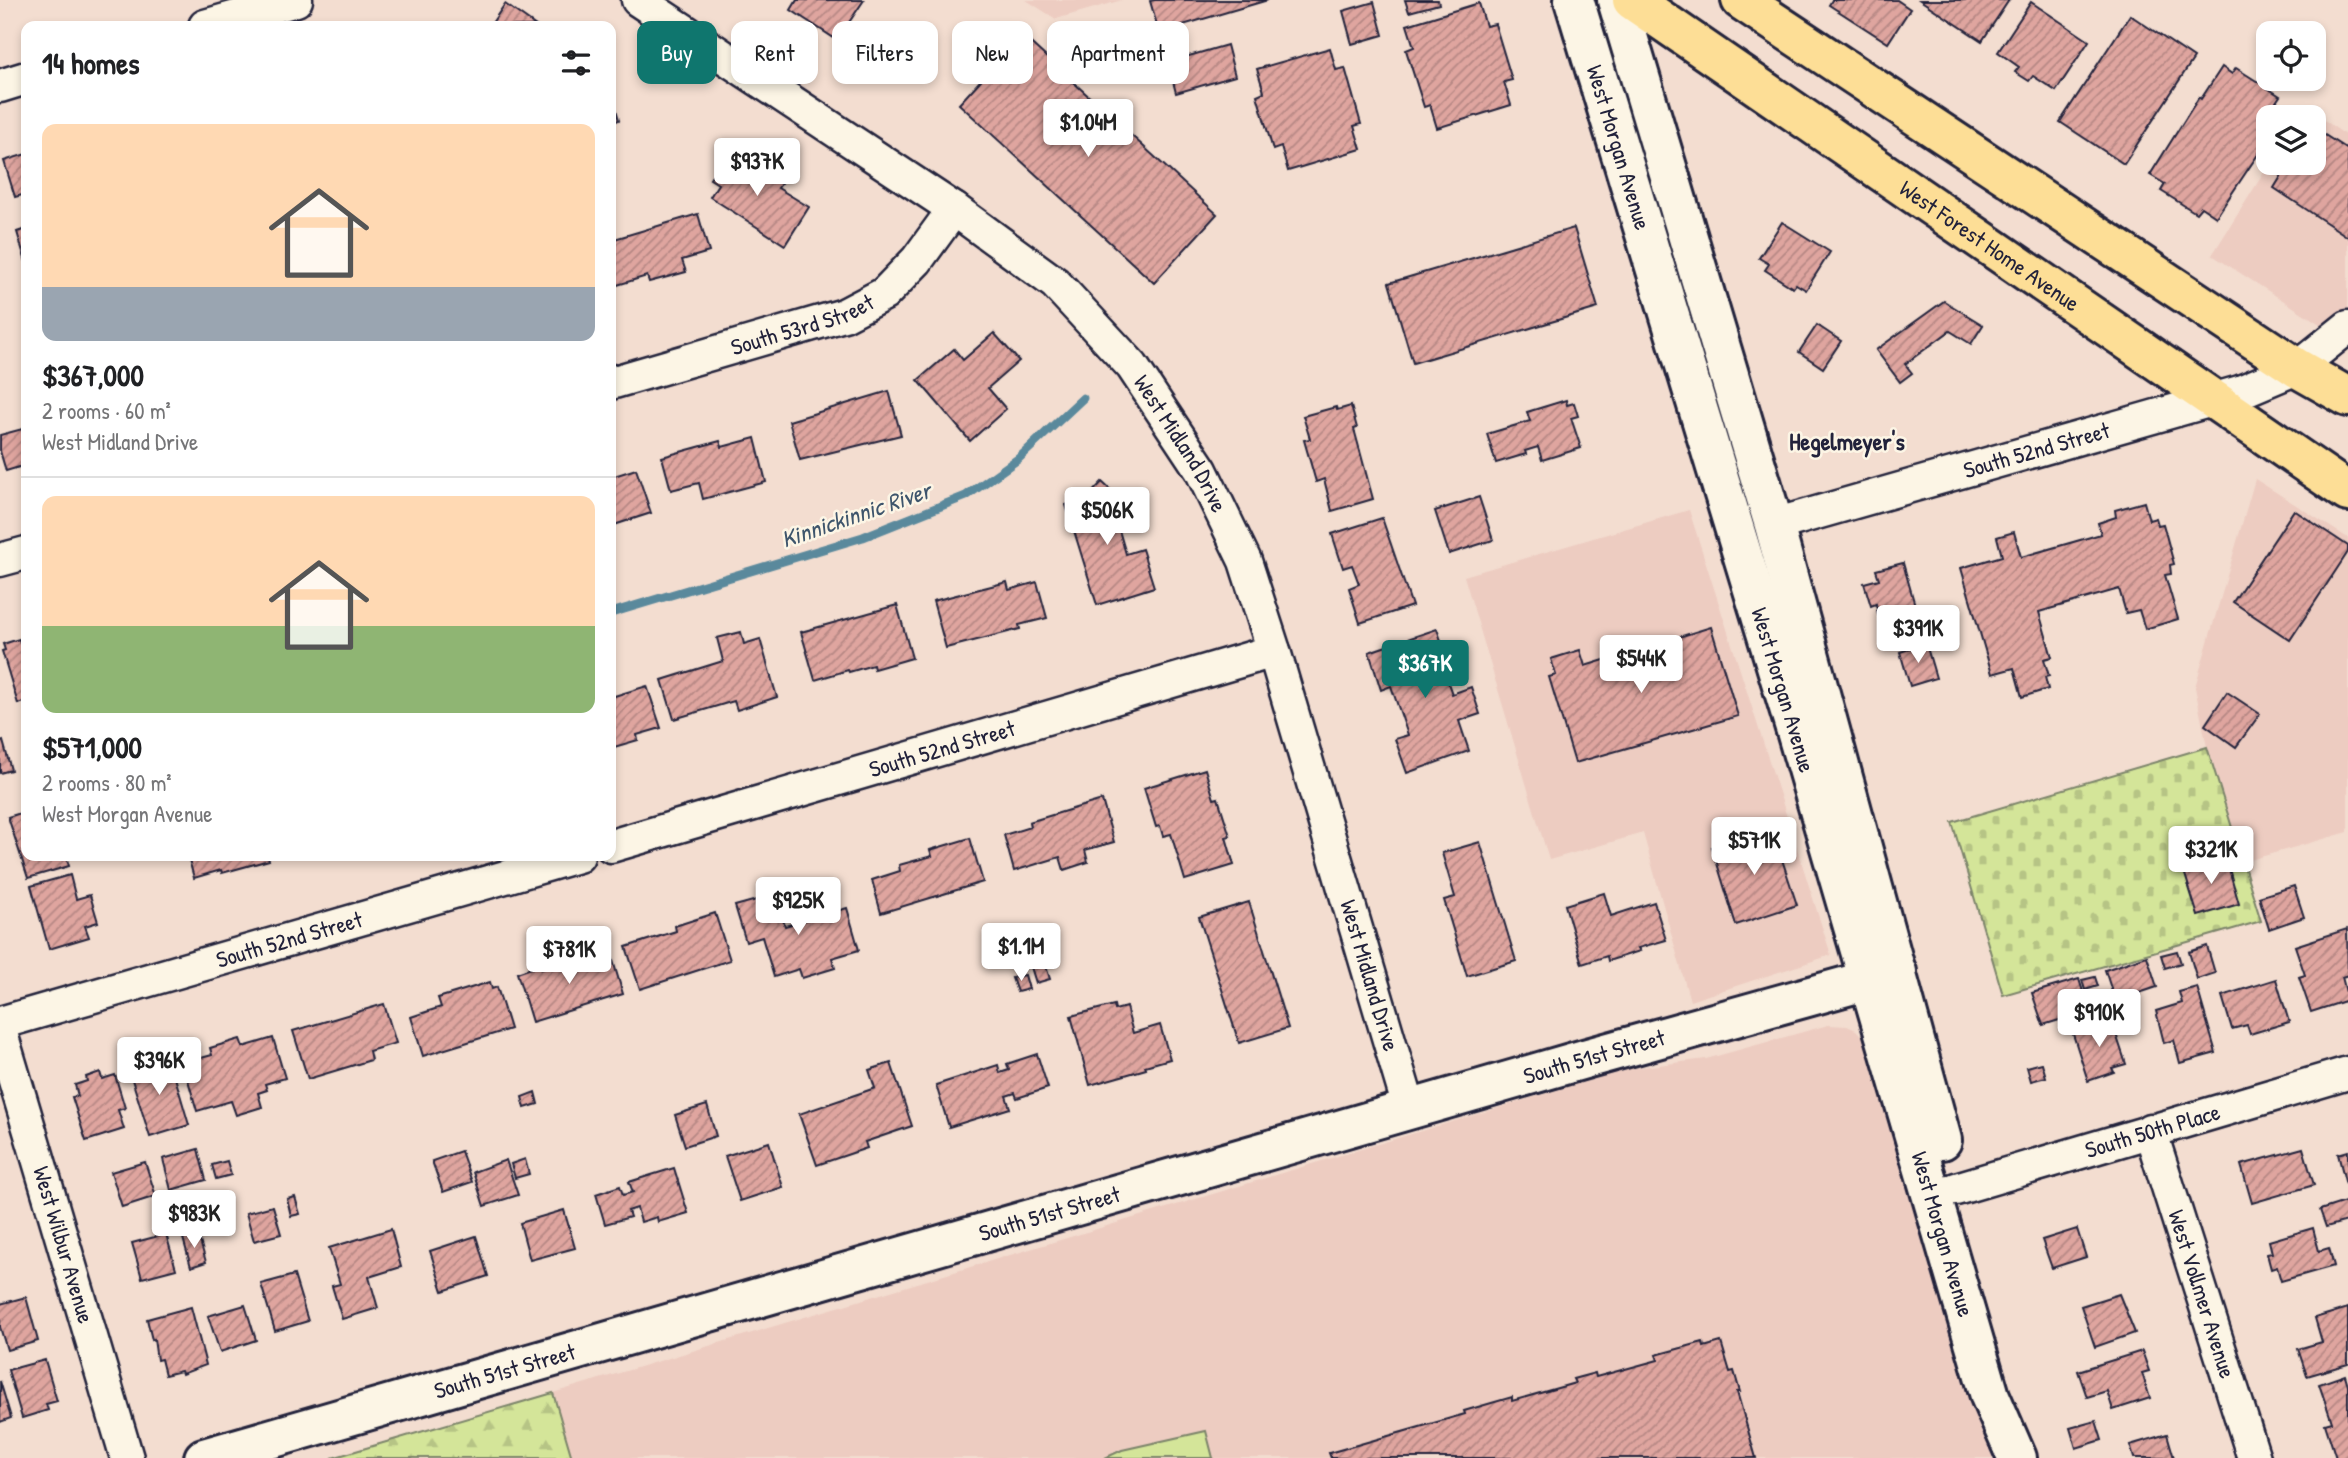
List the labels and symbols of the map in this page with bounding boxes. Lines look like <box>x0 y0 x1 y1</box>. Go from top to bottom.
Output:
street label: West Morgan Avenue <box>1580 61 1659 233</box>
pin: $1.04M <box>1031 100 1145 159</box>
pin: $937K <box>708 138 806 198</box>
street label: West Forest Home Avenue <box>1894 173 2086 318</box>
street label: South 53rd Street <box>727 286 880 362</box>
street label: West Midland Drive <box>1127 368 1235 517</box>
street label: South 52nd Street <box>1960 414 2114 485</box>
district label: Hegelmeyer's <box>1789 425 1905 458</box>
water label: Kinnickinnic River <box>777 473 937 555</box>
pin: $506K <box>1058 488 1156 547</box>
street label: West Morgan Avenue <box>1744 604 1823 776</box>
pin: $391K <box>1869 606 1967 665</box>
pin: $544K <box>1592 636 1690 695</box>
pin: $367K <box>1376 640 1474 700</box>
street label: South 52nd Street <box>865 712 1020 784</box>
pin: $571K <box>1705 818 1803 877</box>
pin: $321K <box>2162 826 2260 886</box>
pin: $925K <box>749 878 847 937</box>
street label: West Midland Drive <box>1333 896 1407 1055</box>
street label: South 52nd Street <box>212 903 367 975</box>
pin: $1.1M <box>972 923 1070 983</box>
pin: $781K <box>520 926 618 986</box>
pin: $910K <box>2050 990 2148 1049</box>
street label: South 51st Street <box>1520 1021 1669 1091</box>
pin: $396K <box>110 1038 208 1097</box>
street label: South 50th Place <box>2081 1096 2224 1165</box>
street label: West Morgan Avenue <box>1904 1148 1982 1320</box>
street label: West Wilbur Avenue <box>26 1163 102 1327</box>
street label: South 51st Street <box>975 1178 1125 1248</box>
pin: $983K <box>145 1190 243 1250</box>
street label: West Vollmer Avenue <box>2161 1206 2244 1382</box>
street label: South 51st Street <box>430 1335 580 1406</box>

